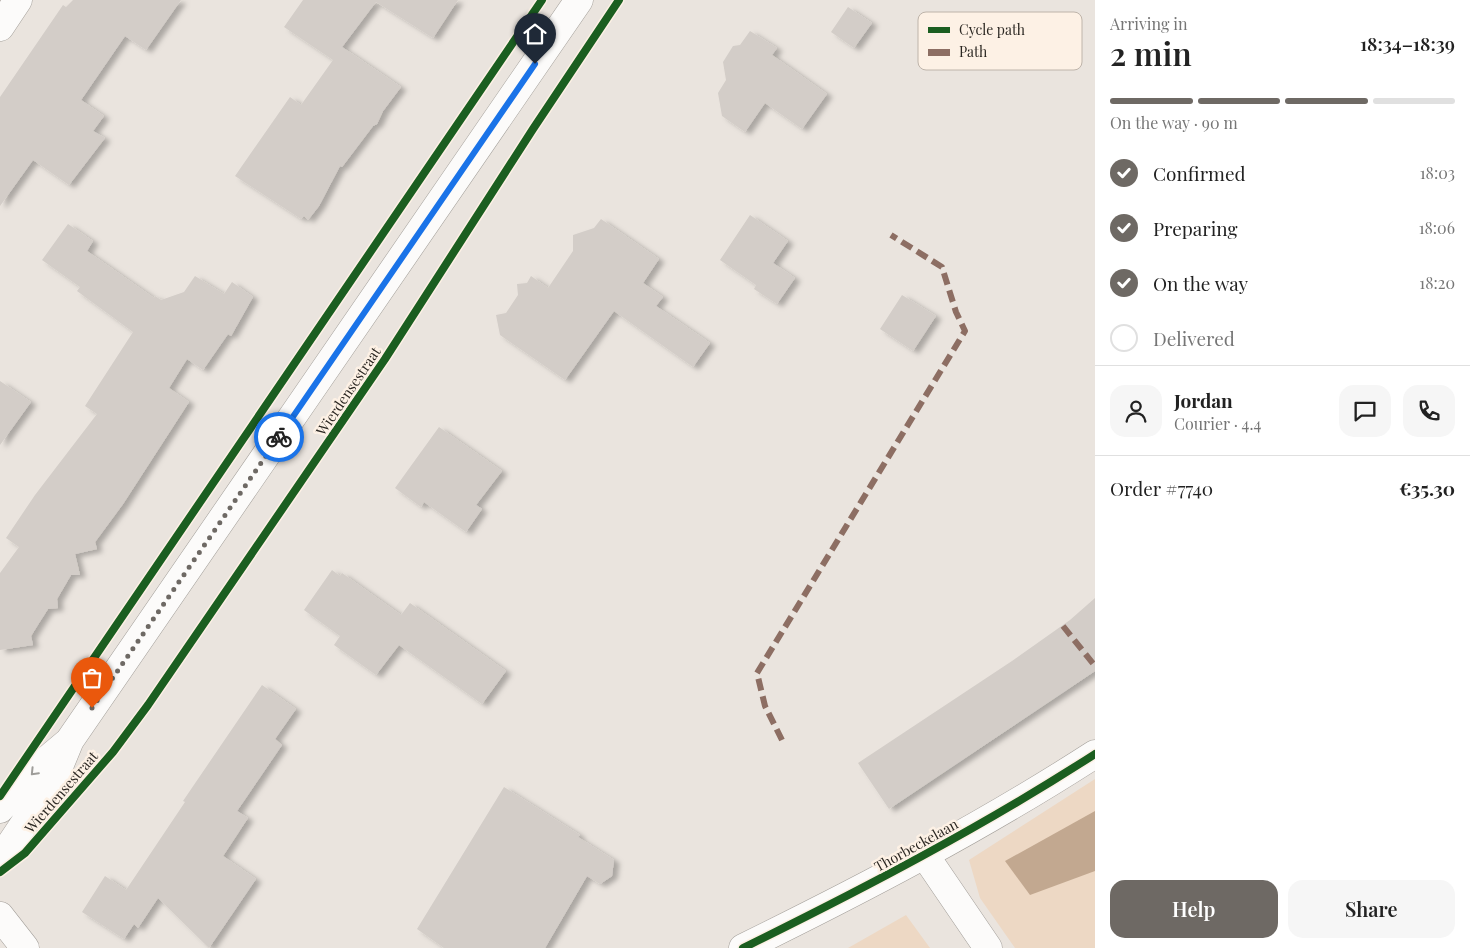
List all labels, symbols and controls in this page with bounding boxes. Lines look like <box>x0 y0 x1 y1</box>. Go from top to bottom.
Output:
legend <box>918 12 1082 70</box>
pin <box>514 13 556 64</box>
text: Arriving in <box>1110 13 1188 34</box>
icon: home <box>521 20 549 48</box>
text: Cycle path <box>959 20 1026 39</box>
text: 18:34–18:39 <box>1360 30 1455 56</box>
text: 2 min <box>1110 31 1192 74</box>
text: Path <box>959 42 988 61</box>
text: On the way · 90 m <box>1110 112 1238 133</box>
icon: check <box>1110 159 1138 187</box>
text: Confirmed <box>1153 160 1246 186</box>
text: 18:03 <box>1420 162 1455 183</box>
icon: check <box>1110 214 1138 242</box>
text: Preparing <box>1153 215 1238 241</box>
text: 18:06 <box>1419 217 1455 238</box>
icon: check <box>1110 269 1138 297</box>
text: On the way <box>1153 270 1248 296</box>
text: 18:20 <box>1419 272 1455 293</box>
text: Delivered <box>1153 325 1235 351</box>
street label: Wierdensestraat <box>311 342 385 440</box>
button: person <box>1110 385 1162 437</box>
button: chat <box>1339 385 1391 437</box>
button: phone <box>1403 385 1455 437</box>
text: Jordan <box>1174 387 1233 413</box>
courier <box>254 412 304 462</box>
text: Courier · 4.4 <box>1174 413 1261 434</box>
icon: bike <box>265 423 293 451</box>
text: Order #7740 <box>1110 475 1213 501</box>
text: €35.30 <box>1399 475 1455 501</box>
pin <box>71 657 113 708</box>
icon: bag <box>78 664 106 692</box>
street label: Wierdensestraat <box>19 746 103 838</box>
one-way arrow <box>31 766 40 775</box>
street label: Thorbeckelaan <box>871 814 962 876</box>
button: Help <box>1110 880 1278 938</box>
button: Share <box>1288 880 1455 938</box>

